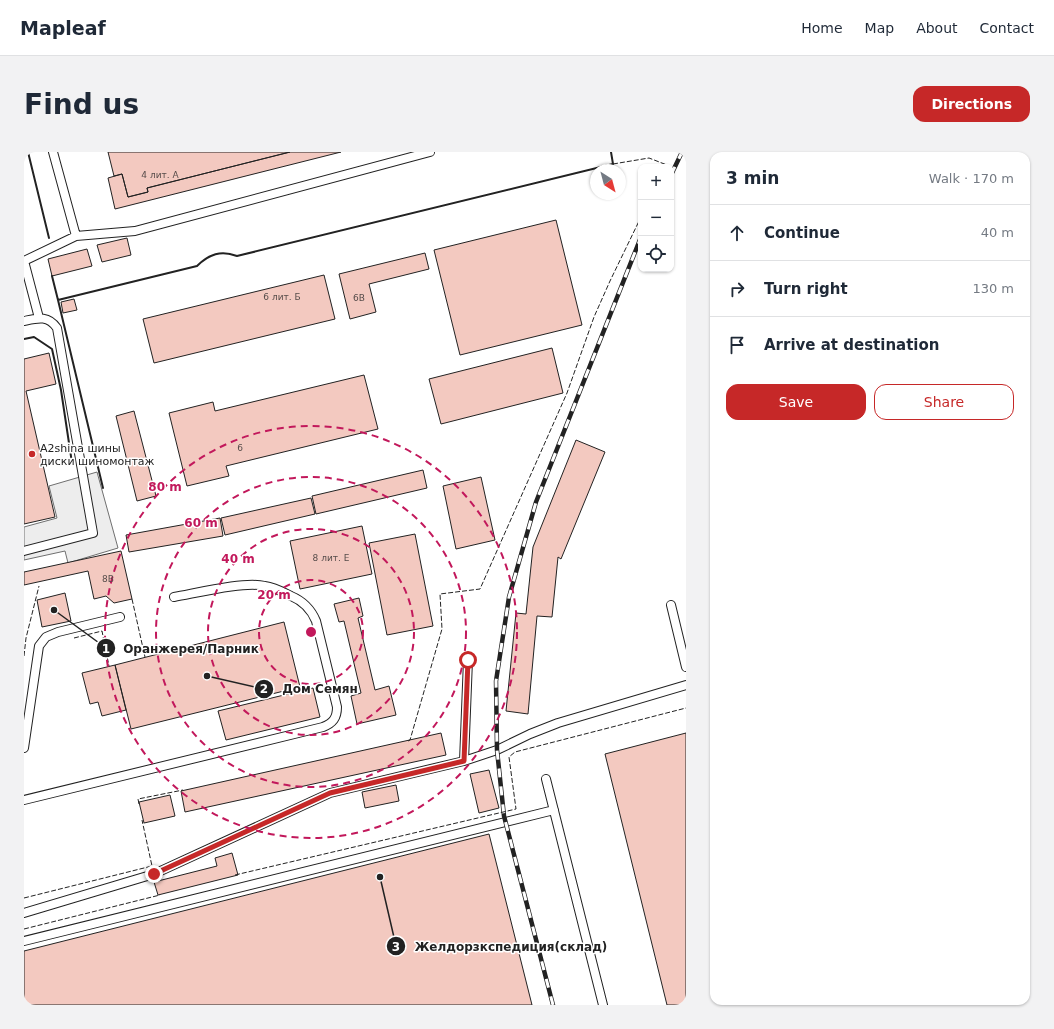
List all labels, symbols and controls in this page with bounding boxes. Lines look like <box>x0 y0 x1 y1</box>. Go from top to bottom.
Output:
text: Mapleaf <box>20 17 106 39</box>
text: Home <box>801 20 843 36</box>
text: Map <box>865 20 894 36</box>
text: About <box>916 20 958 36</box>
text: Contact <box>980 20 1034 36</box>
button: Directions <box>913 86 1030 122</box>
text: Find us <box>24 88 139 121</box>
north arrow <box>590 164 626 200</box>
map controls <box>638 164 674 272</box>
button: + <box>638 164 674 200</box>
text: 3 min <box>726 168 779 188</box>
house number: 4 лит. А <box>141 170 179 180</box>
text: Walk · 170 m <box>929 171 1014 186</box>
button: − <box>638 200 674 236</box>
icon: ahead <box>726 222 748 244</box>
text: Continue <box>764 224 840 242</box>
text: 40 m <box>981 225 1014 240</box>
button: locate <box>638 236 674 272</box>
icon: right <box>726 278 748 300</box>
text: Turn right <box>764 280 848 298</box>
text: 130 m <box>972 281 1014 296</box>
house number: 6 лит. Б <box>263 292 301 302</box>
house number: 6В <box>353 293 365 303</box>
icon: arrive <box>726 334 748 356</box>
text: Arrive at destination <box>764 336 939 354</box>
button: Save <box>726 384 866 420</box>
button: Share <box>874 384 1014 420</box>
place label: A2shina шины диски шиномонтаж <box>40 442 155 468</box>
house number: 6 <box>237 443 243 453</box>
marker: A2shina шины диски шиномонтаж <box>27 449 37 459</box>
text: 80 m <box>148 480 182 494</box>
text: 60 m <box>184 516 218 530</box>
text: 40 m <box>221 552 255 566</box>
house number: 8 лит. Е <box>313 553 350 563</box>
house number: 8В <box>102 574 114 584</box>
text: 20 m <box>257 588 291 602</box>
centre of rings <box>304 625 318 639</box>
callout: Оранжерея/Парник <box>96 636 267 660</box>
text: 1 <box>102 642 110 656</box>
text: Оранжерея/Парник <box>123 642 259 656</box>
route start <box>459 651 477 669</box>
callout: Дом Семян <box>254 677 366 701</box>
text: 2 <box>260 682 268 696</box>
text: Дом Семян <box>282 682 358 696</box>
route end <box>145 865 163 883</box>
callout: Желдорзкспедиция(склад) <box>386 934 615 958</box>
text: 3 <box>392 940 400 954</box>
text: Желдорзкспедиция(склад) <box>415 940 607 954</box>

